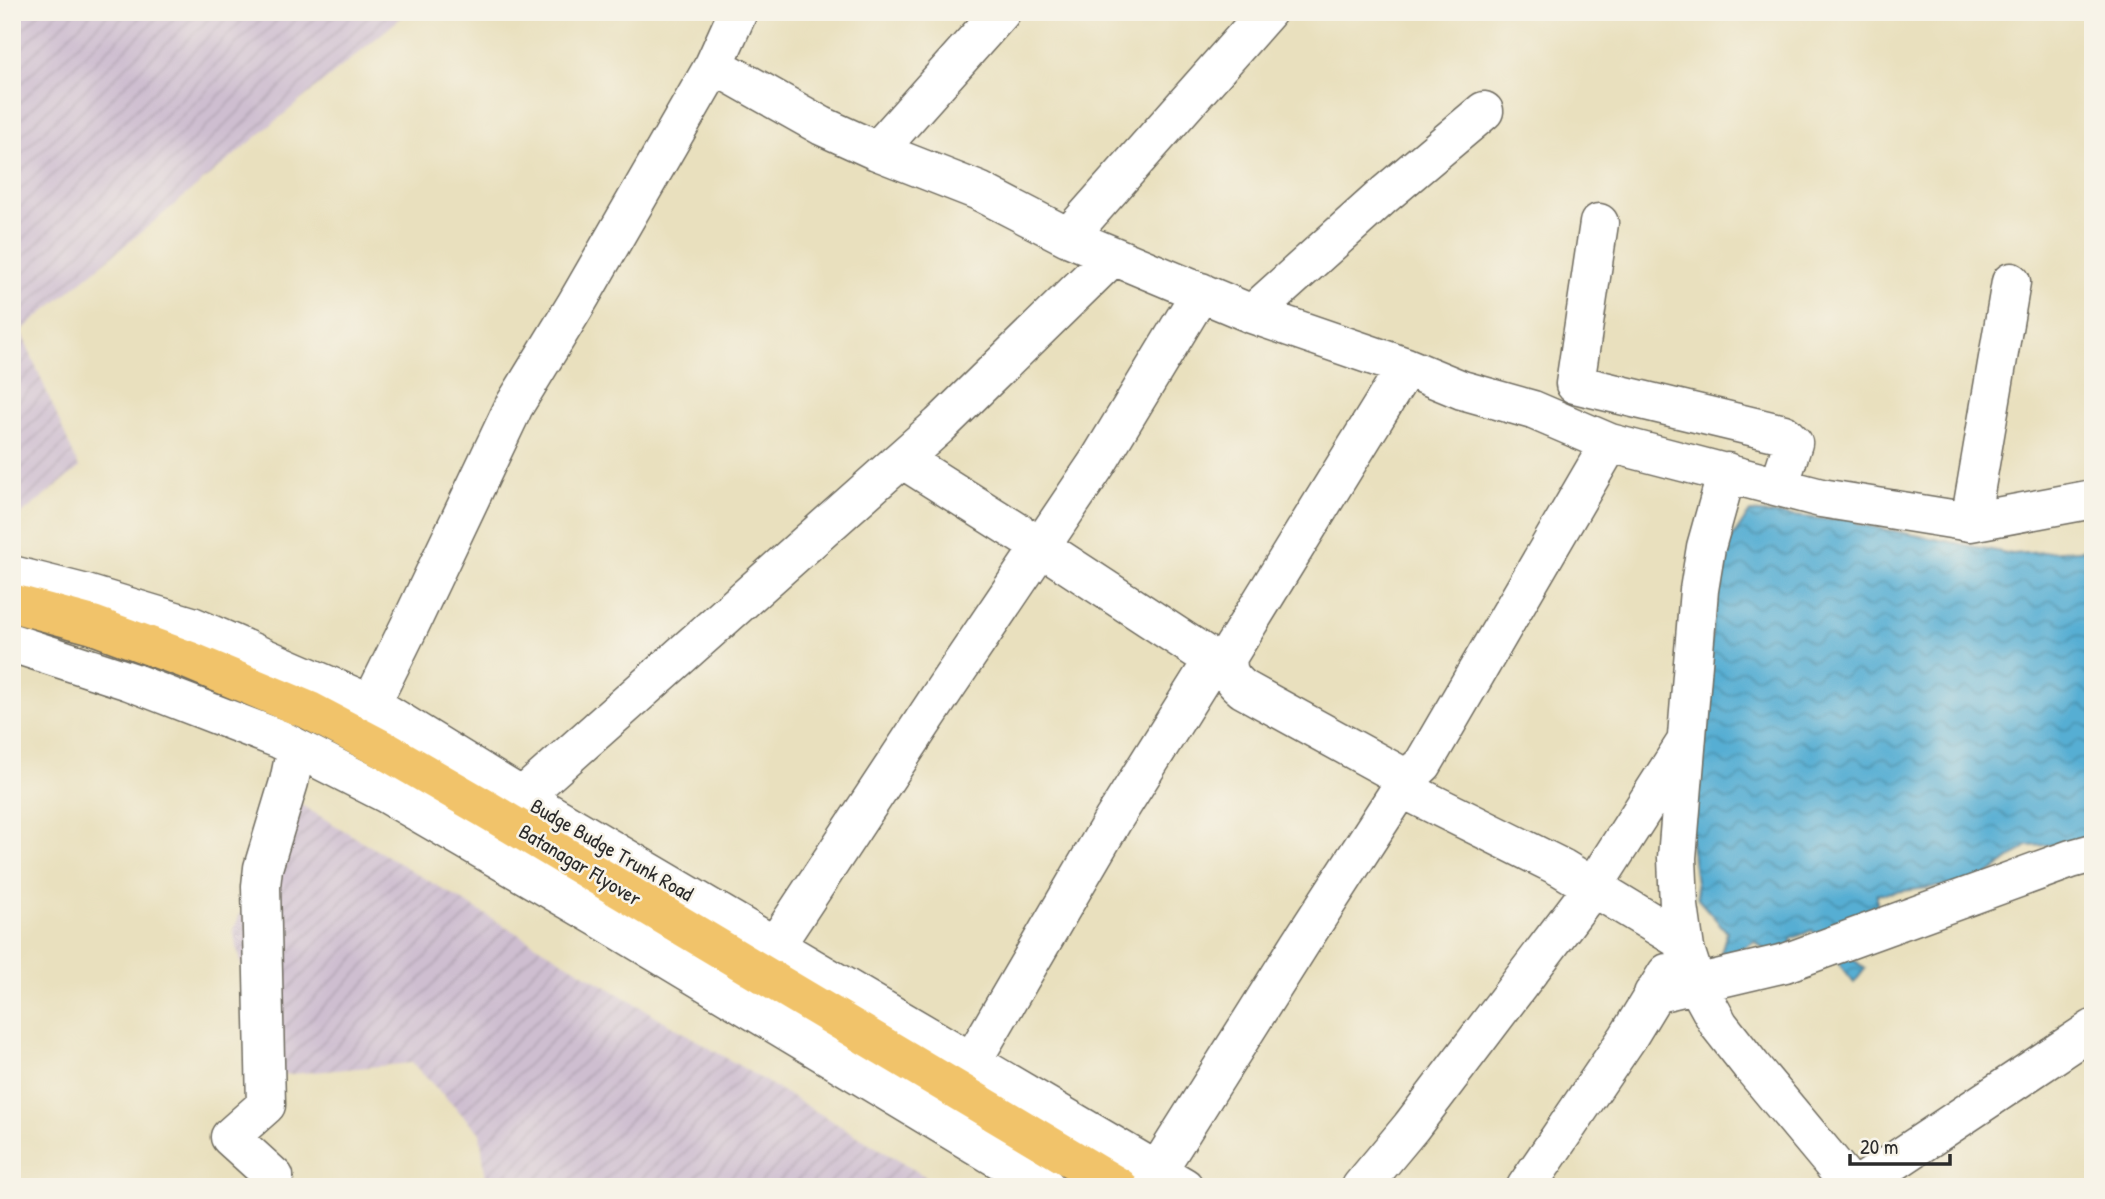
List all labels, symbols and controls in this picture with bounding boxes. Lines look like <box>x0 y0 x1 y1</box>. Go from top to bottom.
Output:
street label: Budge Budge Trunk Road <box>526 791 699 908</box>
street label: Batanagar Flyover <box>514 817 647 913</box>
scale bar <box>1850 1122 1949 1166</box>
text: 20 m <box>1860 1132 1898 1161</box>

